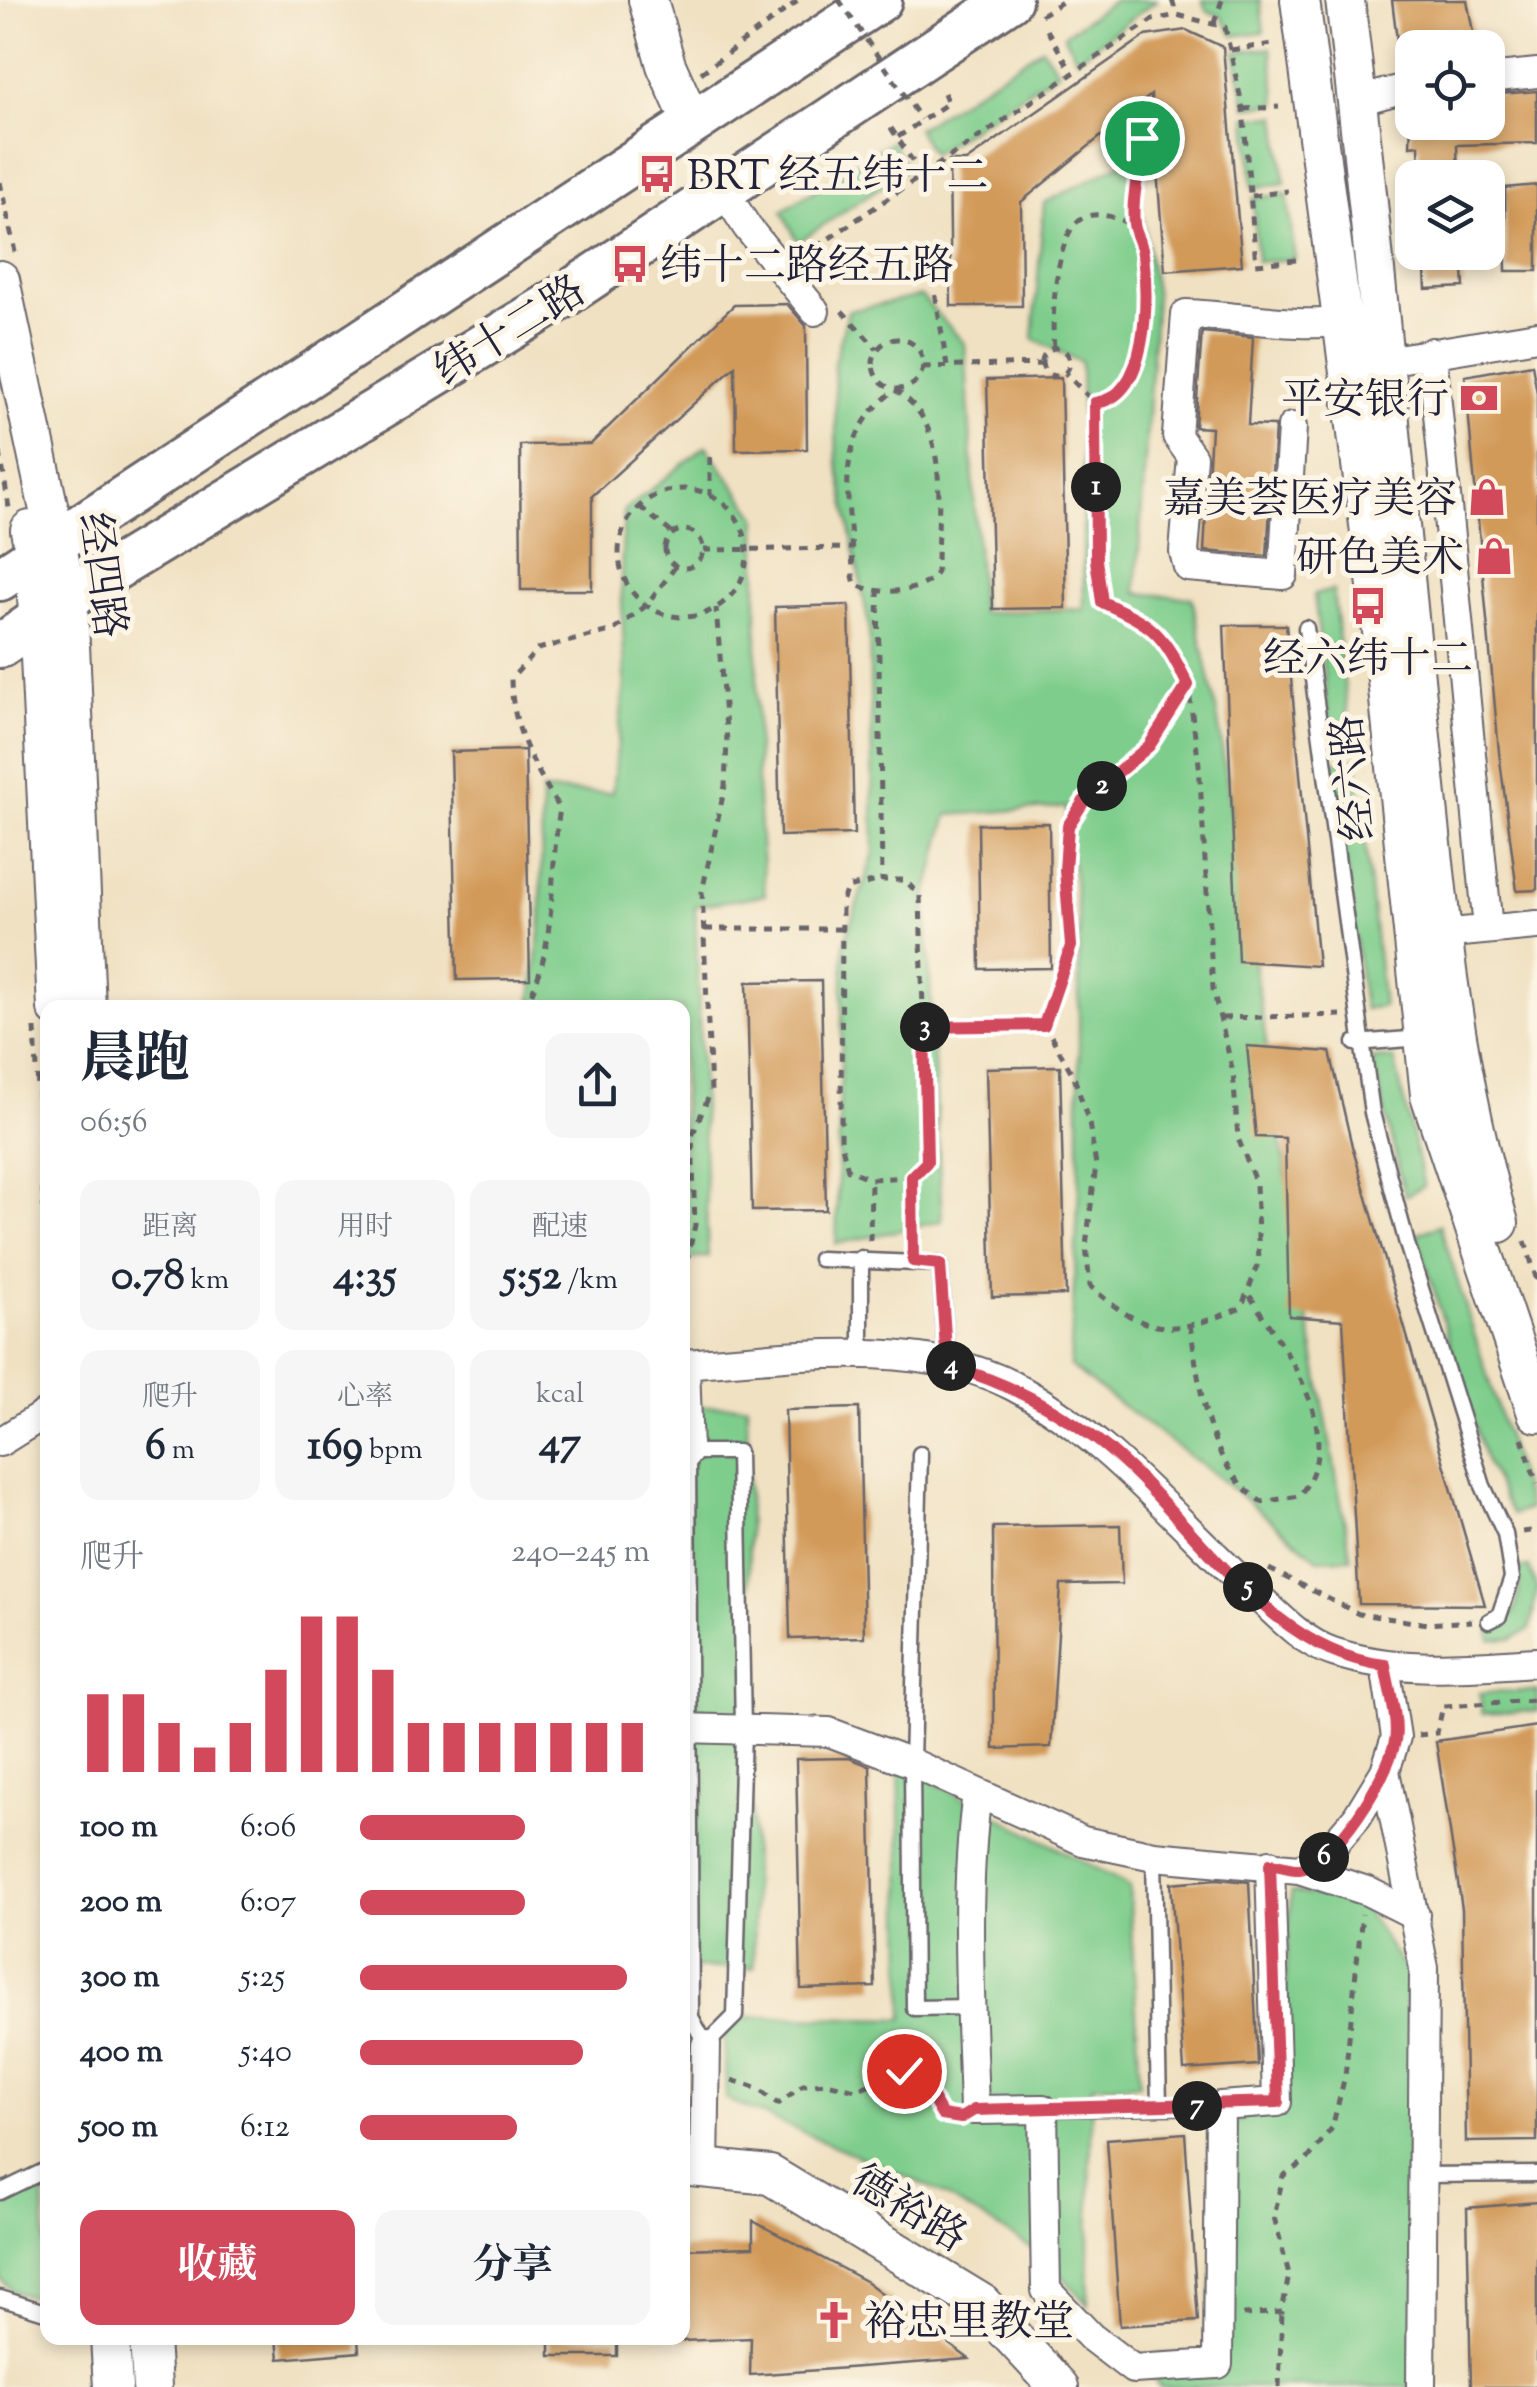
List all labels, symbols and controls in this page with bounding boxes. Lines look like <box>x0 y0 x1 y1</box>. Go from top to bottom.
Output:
map controls <box>1395 30 1505 270</box>
button: locate <box>1395 30 1505 140</box>
pin <box>1100 96 1185 181</box>
icon: arrive <box>1115 111 1170 166</box>
place label: BRT 经五纬十二 <box>687 149 988 209</box>
bus stop icon: BRT 经五纬十二 <box>636 153 678 195</box>
button: layers <box>1395 160 1505 270</box>
place label: 纬十二路经五路 <box>660 239 954 299</box>
bus stop icon: 纬十二路经五路 <box>609 243 651 285</box>
street label: 纬十二路 <box>425 263 599 403</box>
place label: 平安银行 <box>1281 373 1449 433</box>
bank icon: 平安银行 <box>1458 377 1500 419</box>
pin: 1 <box>1071 462 1121 512</box>
text: 1 <box>1091 467 1101 507</box>
place label: 嘉美荟医疗美容 <box>1163 472 1457 532</box>
shop icon: 嘉美荟医疗美容 <box>1466 476 1508 518</box>
street label: 经四路 <box>61 509 138 642</box>
place label: 研色美术 <box>1296 531 1464 591</box>
shop icon: 研色美术 <box>1473 535 1515 577</box>
bus stop icon: 经六纬十二 <box>1347 585 1389 627</box>
place label: 经六纬十二 <box>1263 632 1473 692</box>
street label: 经六路 <box>1320 712 1392 843</box>
pin: 2 <box>1077 761 1127 811</box>
text: 2 <box>1095 766 1109 806</box>
pin: 3 <box>900 1002 950 1052</box>
text: 3 <box>919 1007 931 1047</box>
text: 晨跑 <box>80 1023 190 1102</box>
button: share <box>545 1033 650 1138</box>
text: 06:56 <box>80 1100 148 1146</box>
text: 距离 <box>142 1208 198 1248</box>
text: 用时 <box>337 1208 393 1248</box>
text: 配速 <box>532 1208 588 1248</box>
text: 0.78 <box>111 1248 185 1308</box>
text: 4:35 <box>333 1248 397 1308</box>
text: 5:52 <box>502 1248 561 1308</box>
text: km <box>185 1261 229 1301</box>
text: /km <box>561 1261 618 1301</box>
pin: 4 <box>926 1341 976 1391</box>
text: 4 <box>944 1346 958 1386</box>
text: kcal <box>536 1375 584 1415</box>
text: 爬升 <box>142 1378 198 1418</box>
text: 心率 <box>337 1378 393 1418</box>
text: 47 <box>539 1415 581 1475</box>
text: 6 <box>145 1418 166 1478</box>
text: 169 <box>307 1418 363 1478</box>
text: m <box>166 1431 195 1471</box>
text: bpm <box>363 1431 423 1471</box>
text: 240–245 m <box>511 1530 650 1576</box>
text: 爬升 <box>80 1536 144 1582</box>
pin: 5 <box>1223 1562 1273 1612</box>
text: 5 <box>1243 1567 1253 1607</box>
text: 100 m <box>80 1805 158 1851</box>
text: 6:06 <box>240 1805 296 1851</box>
pin: 6 <box>1299 1832 1349 1882</box>
text: 6 <box>1317 1837 1331 1877</box>
text: 200 m <box>80 1880 162 1926</box>
text: 6:07 <box>240 1880 297 1926</box>
text: 300 m <box>80 1955 160 2001</box>
text: 5:25 <box>240 1955 285 2001</box>
pin <box>862 2029 947 2114</box>
text: 400 m <box>80 2030 163 2076</box>
text: 5:40 <box>240 2030 292 2076</box>
icon: check <box>877 2044 932 2099</box>
pin: 7 <box>1172 2081 1222 2131</box>
text: 7 <box>1190 2086 1204 2126</box>
text: 500 m <box>80 2105 158 2151</box>
text: 6:12 <box>240 2105 290 2151</box>
street label: 德裕路 <box>838 2153 977 2269</box>
button: 收藏 <box>80 2210 355 2325</box>
button: 分享 <box>375 2210 650 2325</box>
place label: 裕忠里教堂 <box>864 2295 1074 2355</box>
church icon: 裕忠里教堂 <box>813 2299 855 2341</box>

